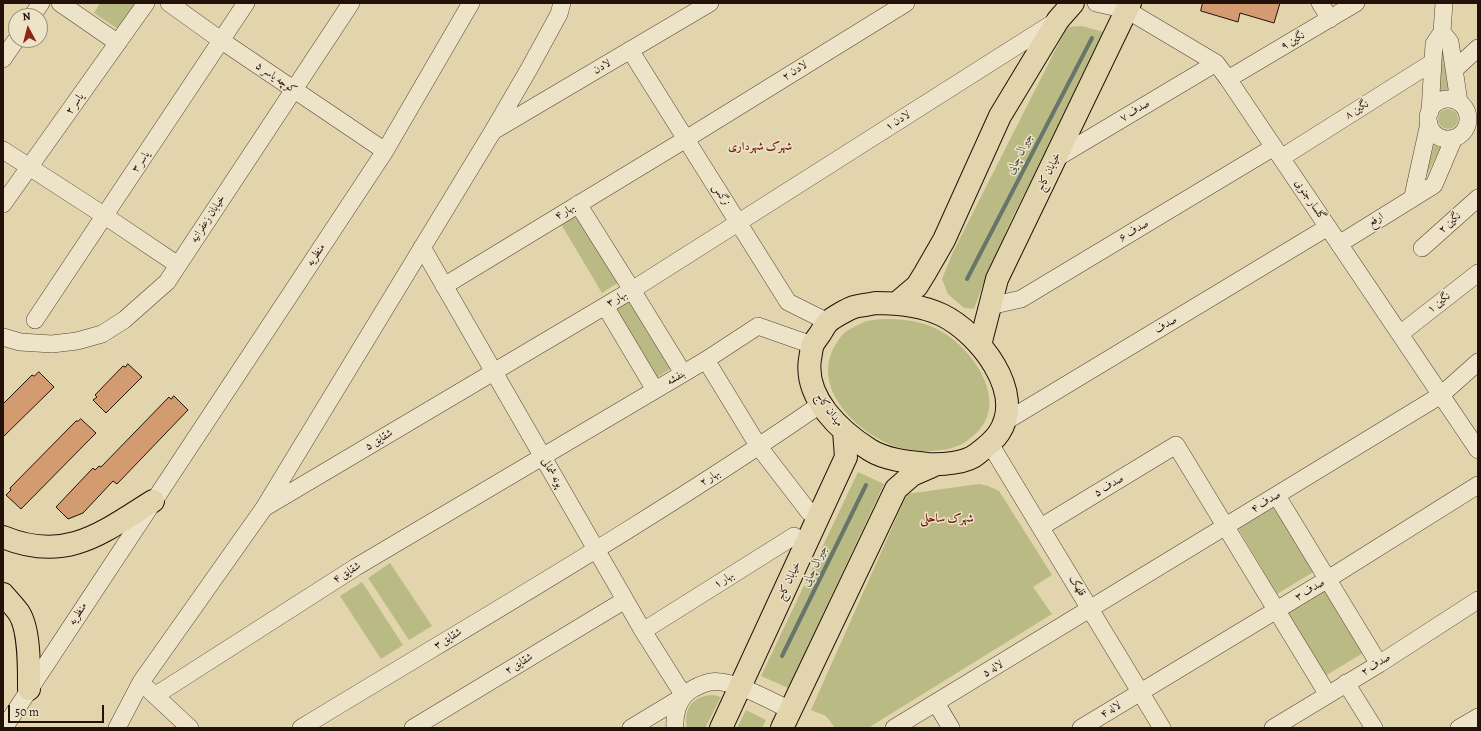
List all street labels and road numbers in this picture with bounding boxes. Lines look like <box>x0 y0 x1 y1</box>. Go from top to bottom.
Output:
street label: نگین ۹ <box>1279 29 1307 53</box>
street label: لادن <box>591 57 613 77</box>
street label: لادن ۲ <box>780 58 810 84</box>
street label: کوچه یاسر ۵ <box>253 59 299 97</box>
street label: یاسر ۲ <box>63 91 87 117</box>
street label: صدف ۷ <box>1118 97 1152 125</box>
street label: نگین ۸ <box>1343 98 1371 122</box>
street label: لادن ۱ <box>883 108 913 134</box>
street label: یاسر ۳ <box>129 149 153 175</box>
street label: خیابان کاج <box>1034 151 1064 193</box>
street label: گلسار جنوبی <box>1292 177 1328 223</box>
street label: نرگس <box>709 182 733 208</box>
street label: خیابان زعفرانیه <box>188 193 228 245</box>
street label: بهار ۴ <box>552 201 578 223</box>
street label: ارفع <box>1366 210 1386 230</box>
street label: نگین ۲ <box>1436 210 1464 236</box>
street label: صدف ۶ <box>1117 217 1151 245</box>
street label: منظریه <box>304 241 328 269</box>
street label: بهار ۳ <box>604 288 630 310</box>
street label: نگین ۱ <box>1425 290 1453 316</box>
street label: صدف <box>1152 313 1180 337</box>
street label: بنفشه <box>664 367 688 389</box>
street label: میدان کاج <box>812 390 846 430</box>
street label: شقایق ۵ <box>363 427 395 453</box>
street label: پونه شمالی <box>538 456 566 490</box>
street label: بهار ۲ <box>697 467 723 489</box>
street label: صدف ۵ <box>1092 472 1126 500</box>
street label: صدف ۴ <box>1249 488 1283 516</box>
street label: شقایق ۴ <box>331 559 363 587</box>
street label: خیابان کاج <box>774 560 804 602</box>
street label: بهار ۱ <box>711 569 737 591</box>
street label: قلهک <box>1066 573 1088 599</box>
street label: صدف ۳ <box>1293 576 1327 604</box>
street label: منظریه <box>66 600 90 628</box>
street label: شقایق ۳ <box>432 626 464 652</box>
street label: شقایق ۲ <box>503 651 535 677</box>
street label: صدف ۲ <box>1359 651 1393 679</box>
street label: لاله ۵ <box>980 658 1006 680</box>
street label: لاله ۴ <box>1098 699 1124 721</box>

